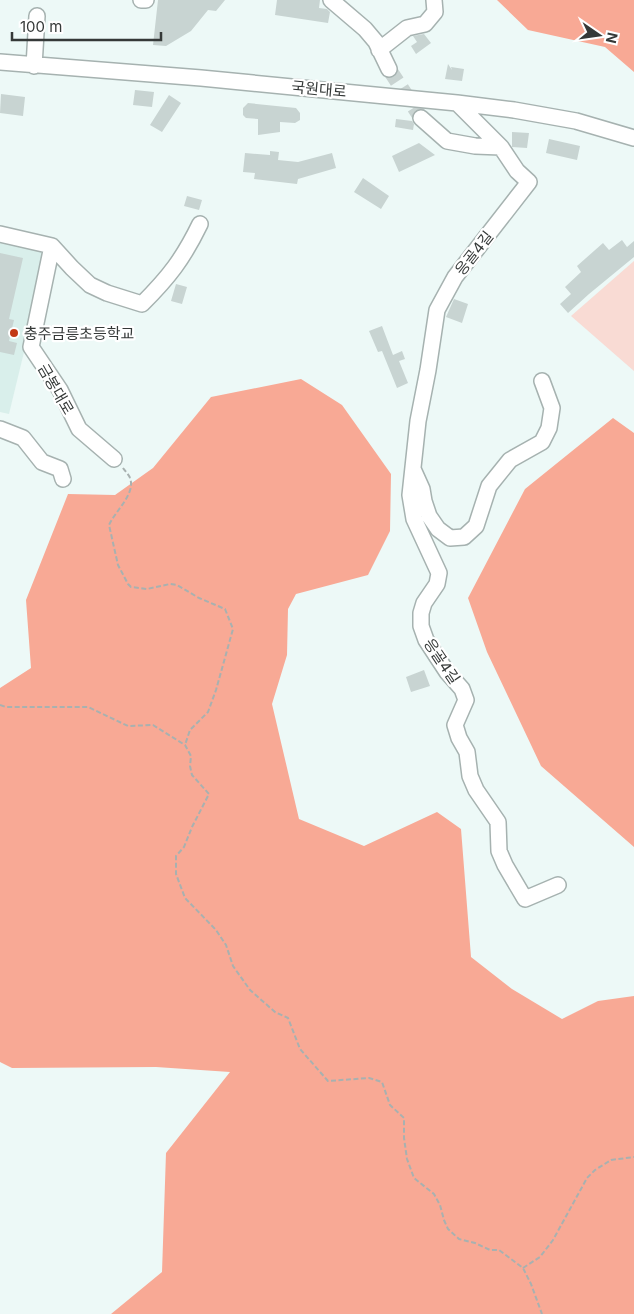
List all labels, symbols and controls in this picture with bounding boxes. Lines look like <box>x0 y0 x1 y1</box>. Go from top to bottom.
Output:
scale bar <box>12 10 161 42</box>
north arrow <box>574 10 624 60</box>
text: 100 m <box>20 17 62 36</box>
text: N <box>603 31 622 45</box>
street label: 국원대로 <box>291 77 347 101</box>
street label: 응골4길 <box>451 227 497 279</box>
place label: 충주금릉초등학교 <box>24 324 134 343</box>
marker: 충주금릉초등학교 <box>8 327 20 339</box>
street label: 금봉대로 <box>34 360 78 418</box>
street label: 응골4길 <box>420 635 464 687</box>

